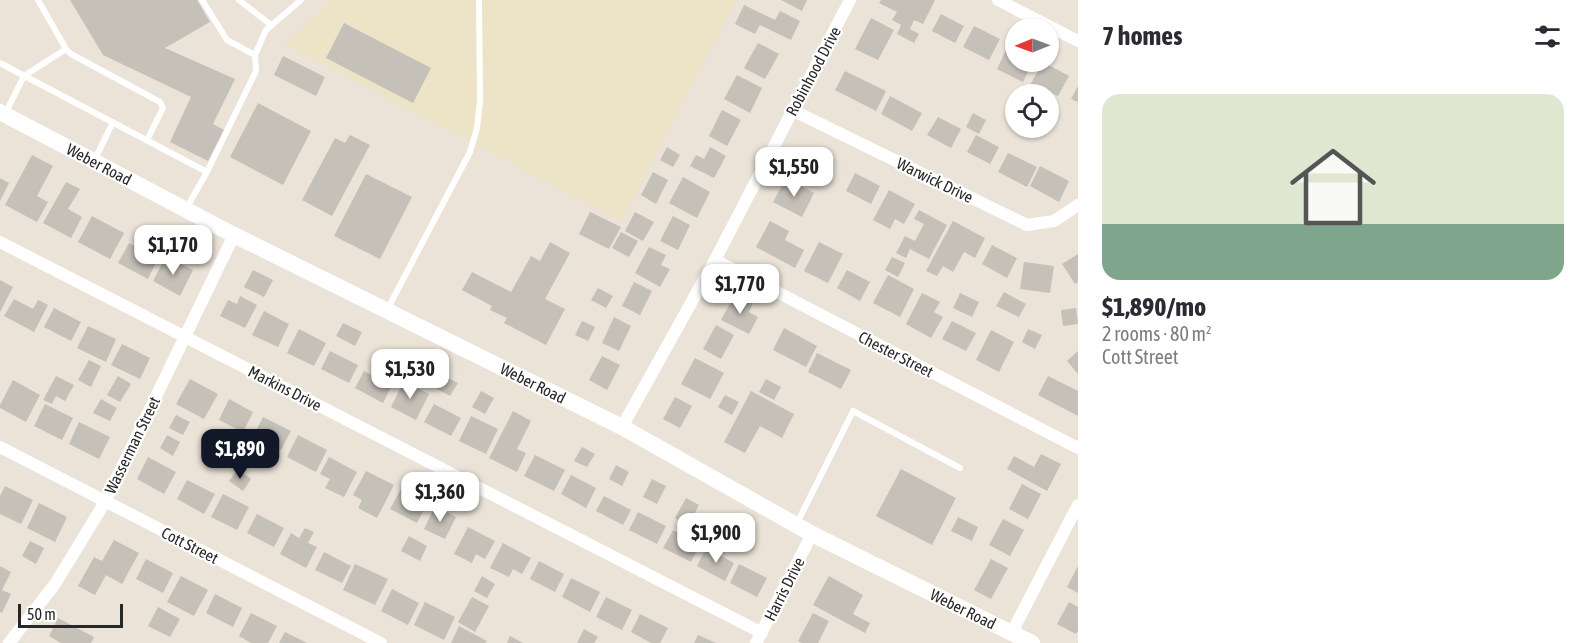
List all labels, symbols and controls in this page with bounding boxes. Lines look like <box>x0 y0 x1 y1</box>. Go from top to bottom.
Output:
north arrow <box>1005 18 1059 72</box>
map controls <box>1005 18 1059 138</box>
icon: filters <box>1531 20 1564 53</box>
text: 7 homes <box>1102 21 1182 51</box>
street label: Robinhood Drive <box>782 23 844 119</box>
button: locate <box>1005 84 1059 138</box>
icon: home <box>1279 133 1387 241</box>
street label: Weber Road <box>64 140 135 189</box>
pin: $1,550 <box>745 147 843 198</box>
street label: Warwick Drive <box>894 154 976 206</box>
text: $1,550 <box>769 155 819 178</box>
pin: $1,170 <box>124 225 222 276</box>
text: $1,170 <box>148 233 198 256</box>
pin: $1,770 <box>691 264 789 315</box>
text: $1,770 <box>715 272 765 295</box>
text: $1,890/mo <box>1102 292 1206 322</box>
text: 2 rooms · 80 m² <box>1102 322 1212 345</box>
street label: Chester Street <box>856 327 937 381</box>
text: Cott Street <box>1102 345 1179 368</box>
pin: $1,530 <box>361 349 459 400</box>
text: $1,530 <box>385 357 435 380</box>
street label: Weber Road <box>497 359 569 407</box>
street label: Markins Drive <box>245 362 325 414</box>
street label: Wasserman Street <box>101 393 163 497</box>
pin: $1,890 <box>191 429 289 480</box>
text: $1,890 <box>215 437 265 460</box>
pin: $1,360 <box>391 472 489 523</box>
text: $1,360 <box>415 480 465 503</box>
pin: $1,900 <box>667 513 765 564</box>
text: $1,900 <box>691 521 741 544</box>
street label: Cott Street <box>159 523 222 567</box>
street label: Harris Drive <box>760 554 808 624</box>
street label: Weber Road <box>927 585 999 633</box>
scale bar <box>18 601 123 628</box>
text: 50 m <box>27 605 56 623</box>

